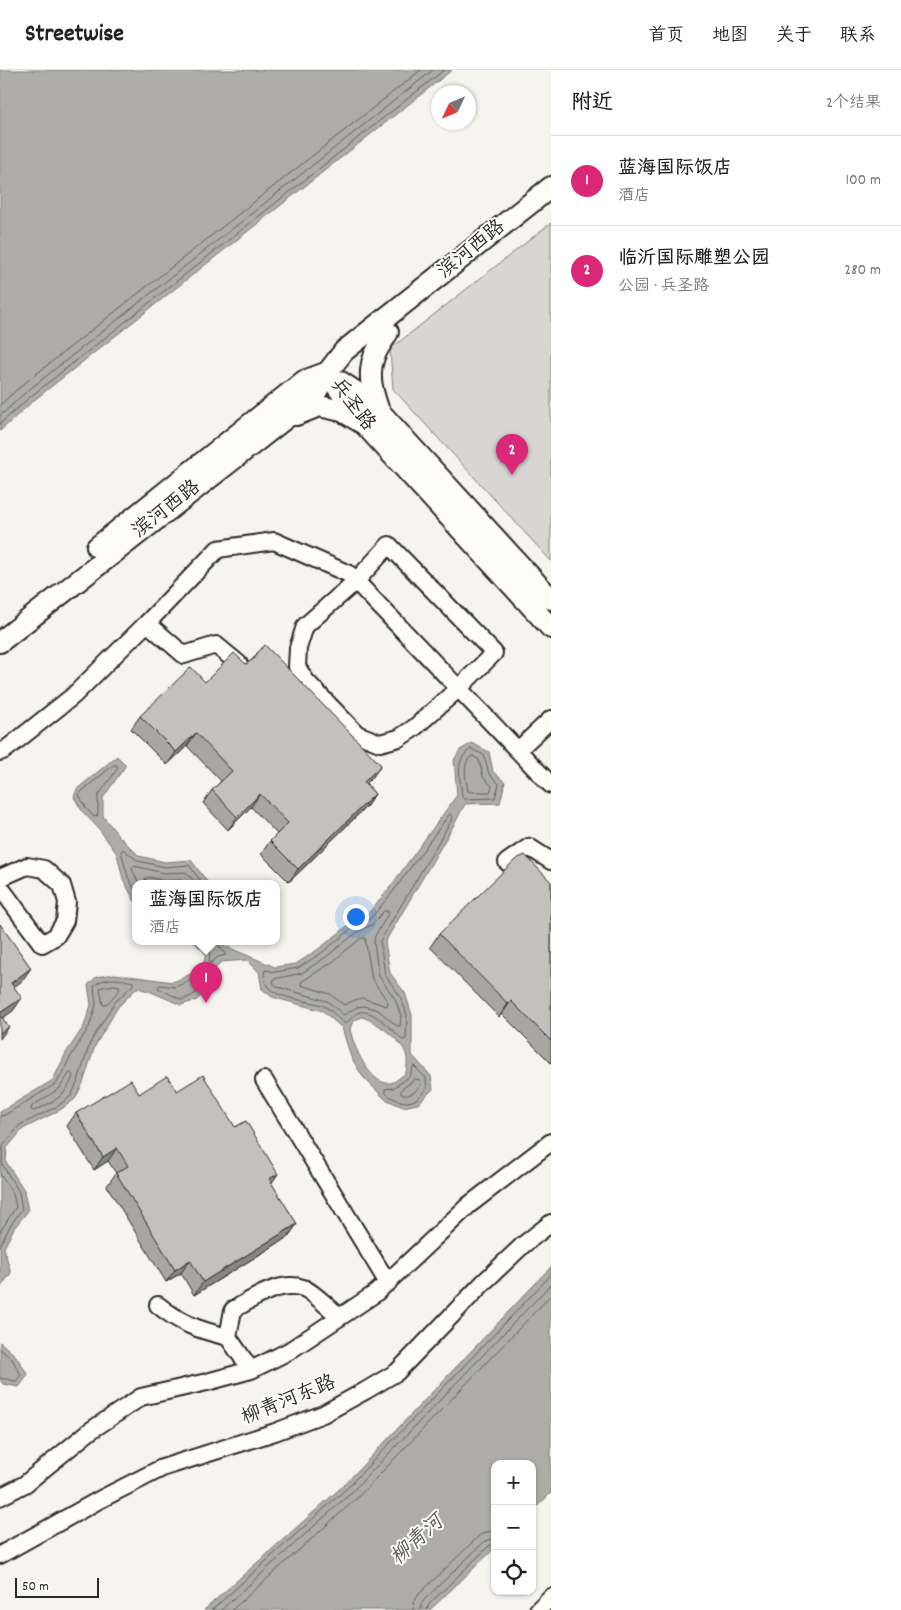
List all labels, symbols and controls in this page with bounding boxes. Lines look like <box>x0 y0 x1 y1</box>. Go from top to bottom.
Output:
text: Streetwise <box>25 18 124 52</box>
text: 首页 <box>648 24 684 49</box>
text: 地图 <box>712 24 748 49</box>
text: 关于 <box>776 24 812 49</box>
text: 联系 <box>840 24 876 49</box>
north arrow <box>431 85 476 130</box>
text: 附近 <box>571 89 613 119</box>
text: 2个结果 <box>826 92 881 115</box>
text: 蓝海国际饭店 <box>618 156 732 183</box>
text: 1 <box>585 169 589 192</box>
text: 100 m <box>845 169 881 192</box>
text: 酒店 <box>618 185 650 208</box>
street label: 滨河西路 <box>432 213 513 286</box>
text: 临沂国际雕塑公园 <box>618 246 770 273</box>
text: 2 <box>584 259 591 282</box>
text: 280 m <box>844 259 881 282</box>
text: 公园 · 兵圣路 <box>618 275 709 298</box>
street label: 兵圣路 <box>323 373 382 438</box>
pin: 2 <box>496 434 528 475</box>
street label: 滨河西路 <box>127 474 208 546</box>
popup <box>132 880 280 945</box>
text: 蓝海国际饭店 <box>149 888 263 915</box>
your location <box>343 904 369 930</box>
text: 酒店 <box>149 917 181 940</box>
pin: 1 <box>190 962 222 1003</box>
street label: 柳青河东路 <box>237 1369 342 1433</box>
map controls <box>491 1460 536 1595</box>
button: + <box>491 1460 536 1505</box>
button: − <box>491 1505 536 1550</box>
water label: 柳青河 <box>385 1507 454 1573</box>
button: locate <box>491 1550 536 1595</box>
scale bar <box>15 1575 99 1598</box>
text: 50 m <box>22 1577 49 1597</box>

